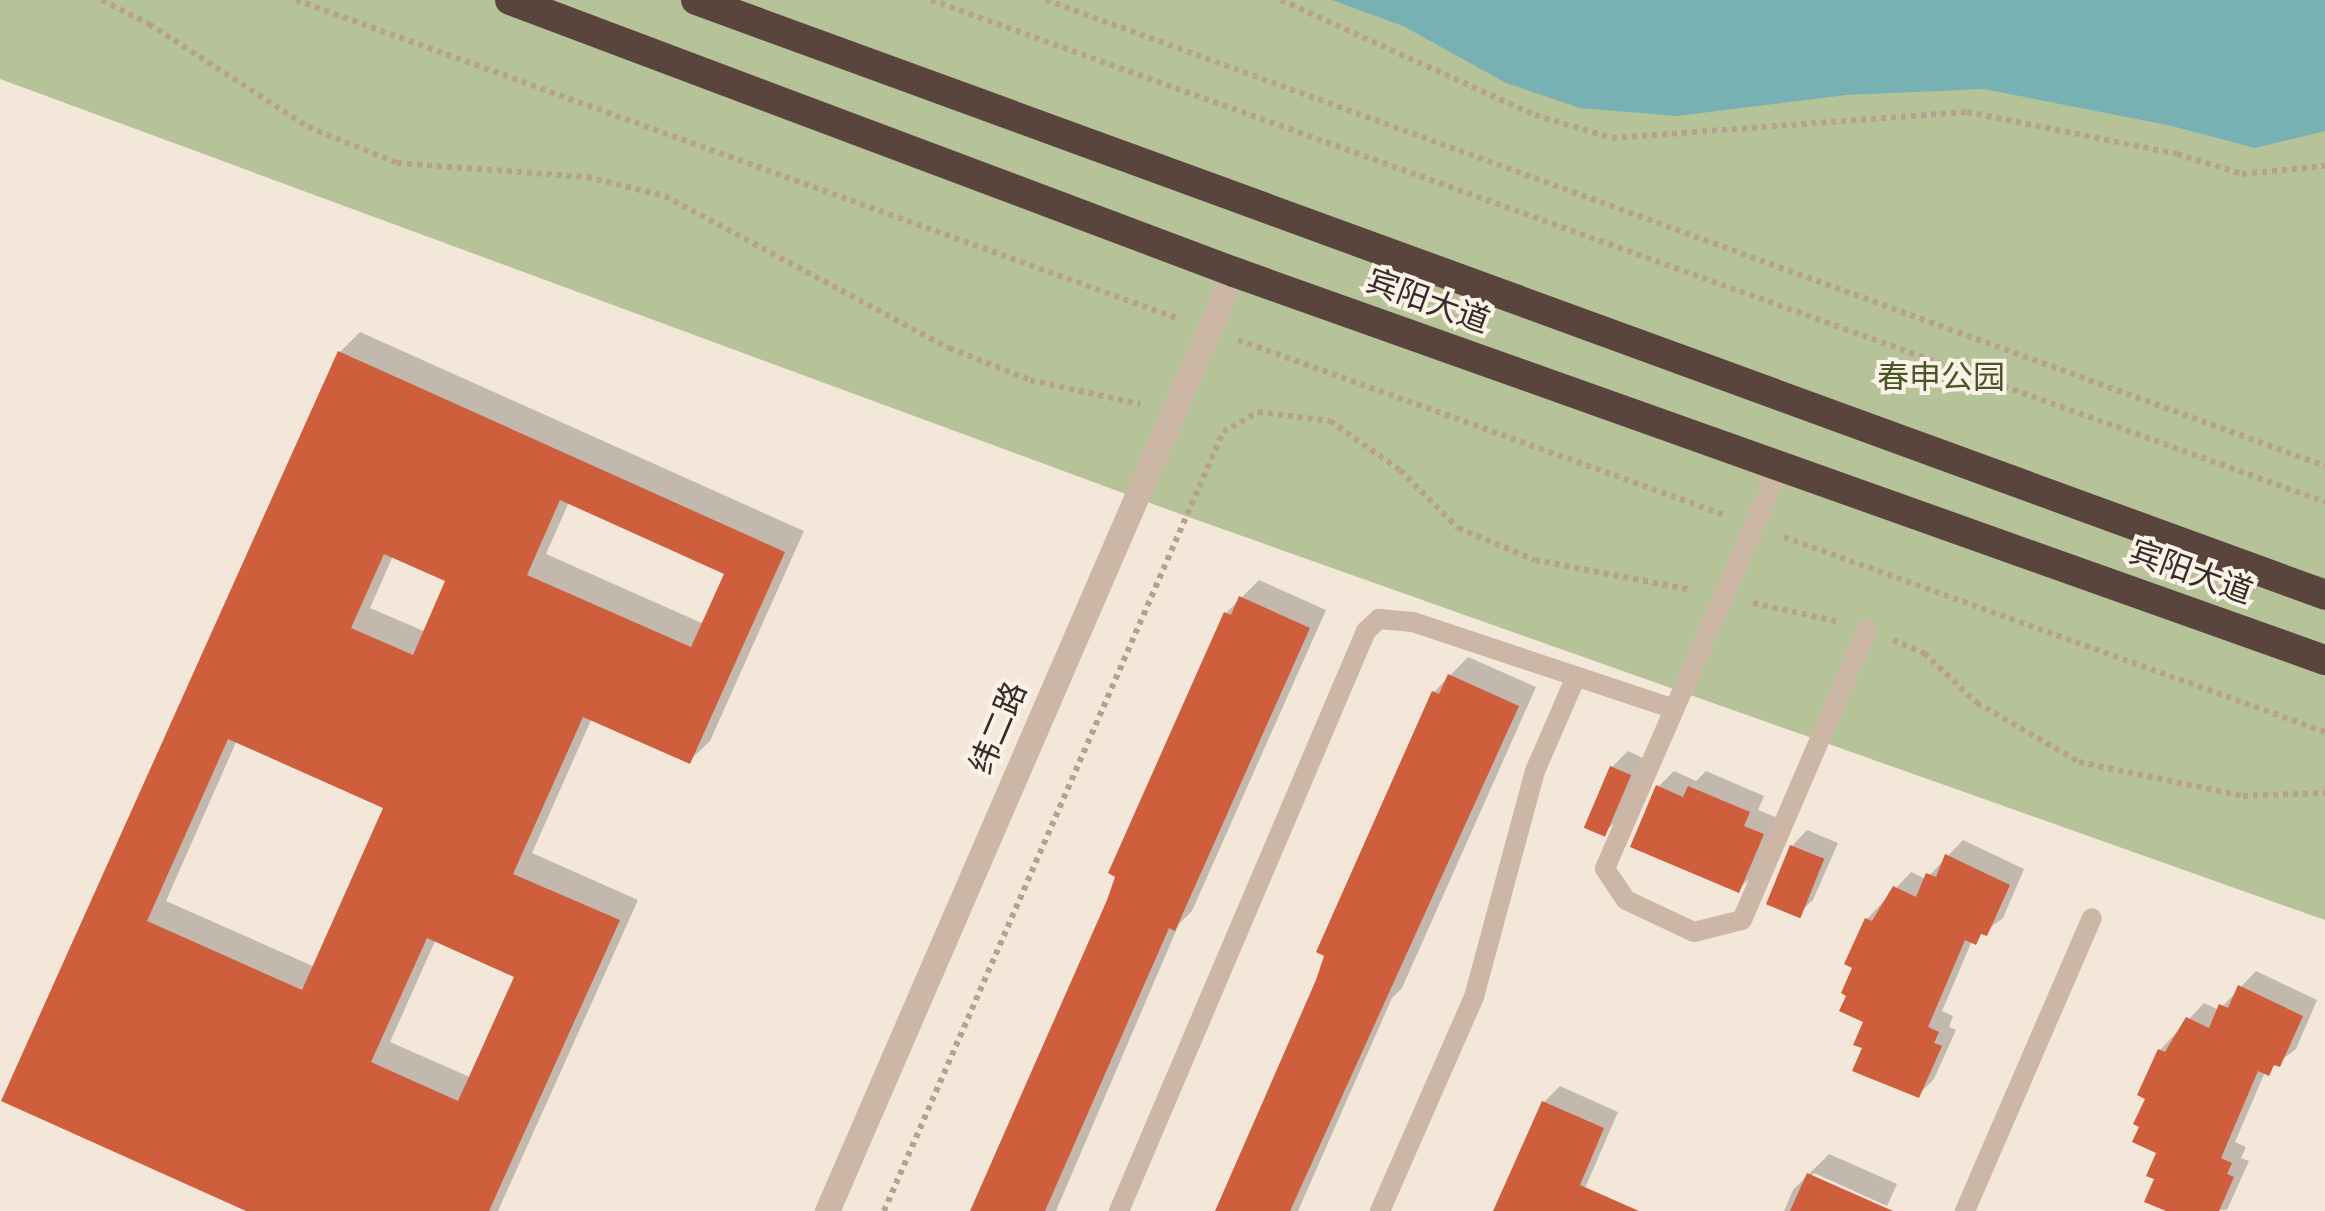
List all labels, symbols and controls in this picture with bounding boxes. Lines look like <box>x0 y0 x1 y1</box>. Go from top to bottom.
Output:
street label: 宾阳大道 <box>1360 264 1494 344</box>
park label: 春申公园 <box>1877 361 2005 399</box>
street label: 宾阳大道 <box>2123 535 2257 615</box>
street label: 纬二路 <box>965 677 1037 781</box>

